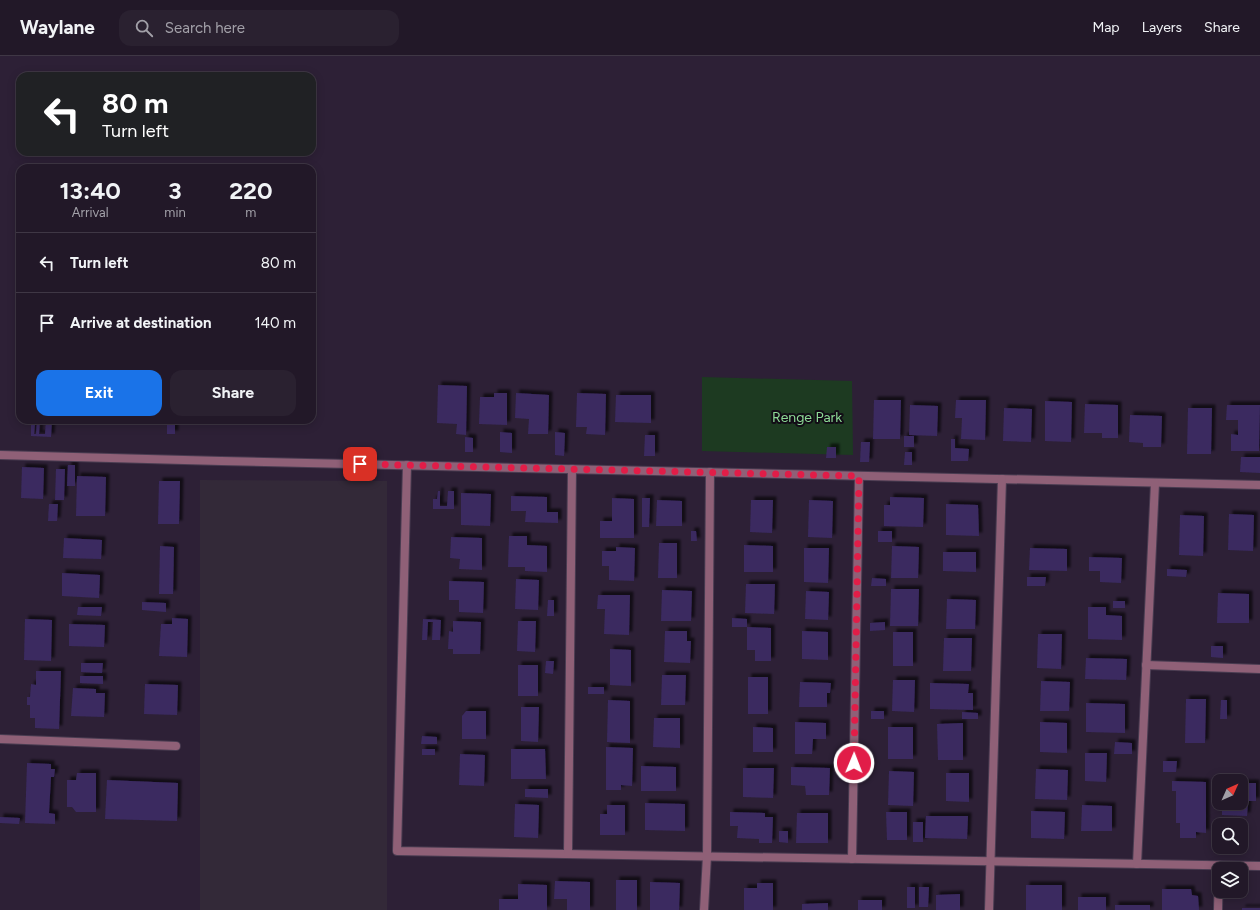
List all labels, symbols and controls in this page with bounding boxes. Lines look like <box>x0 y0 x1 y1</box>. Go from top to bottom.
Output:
search box <box>119 10 399 46</box>
text: Waylane <box>20 16 95 39</box>
icon: search <box>133 17 155 39</box>
text: Search here <box>165 19 245 37</box>
text: Map <box>1092 19 1120 36</box>
text: Layers <box>1142 19 1182 36</box>
text: Share <box>1204 19 1240 36</box>
text: 80 m <box>102 86 168 120</box>
icon: left <box>36 88 88 140</box>
text: Turn left <box>102 120 169 142</box>
text: 13:40 <box>59 176 121 205</box>
text: 3 <box>168 176 182 205</box>
text: 220 <box>229 176 273 205</box>
text: Arrival <box>72 205 109 220</box>
text: min <box>164 205 186 220</box>
text: m <box>245 205 256 220</box>
icon: left <box>36 252 58 274</box>
text: Turn left <box>70 254 128 272</box>
text: 80 m <box>261 254 296 272</box>
icon: arrive <box>36 312 58 334</box>
text: Arrive at destination <box>70 314 211 332</box>
text: 140 m <box>254 314 296 332</box>
button: Exit <box>36 370 162 416</box>
button: Share <box>170 370 296 416</box>
park label: Renge Park <box>772 409 842 426</box>
pin <box>343 447 377 481</box>
icon: arrive <box>349 453 371 475</box>
position arrow <box>833 742 875 784</box>
north arrow <box>1212 774 1248 810</box>
map controls <box>1212 774 1248 898</box>
button: search <box>1212 818 1248 854</box>
button: layers <box>1212 862 1248 898</box>

